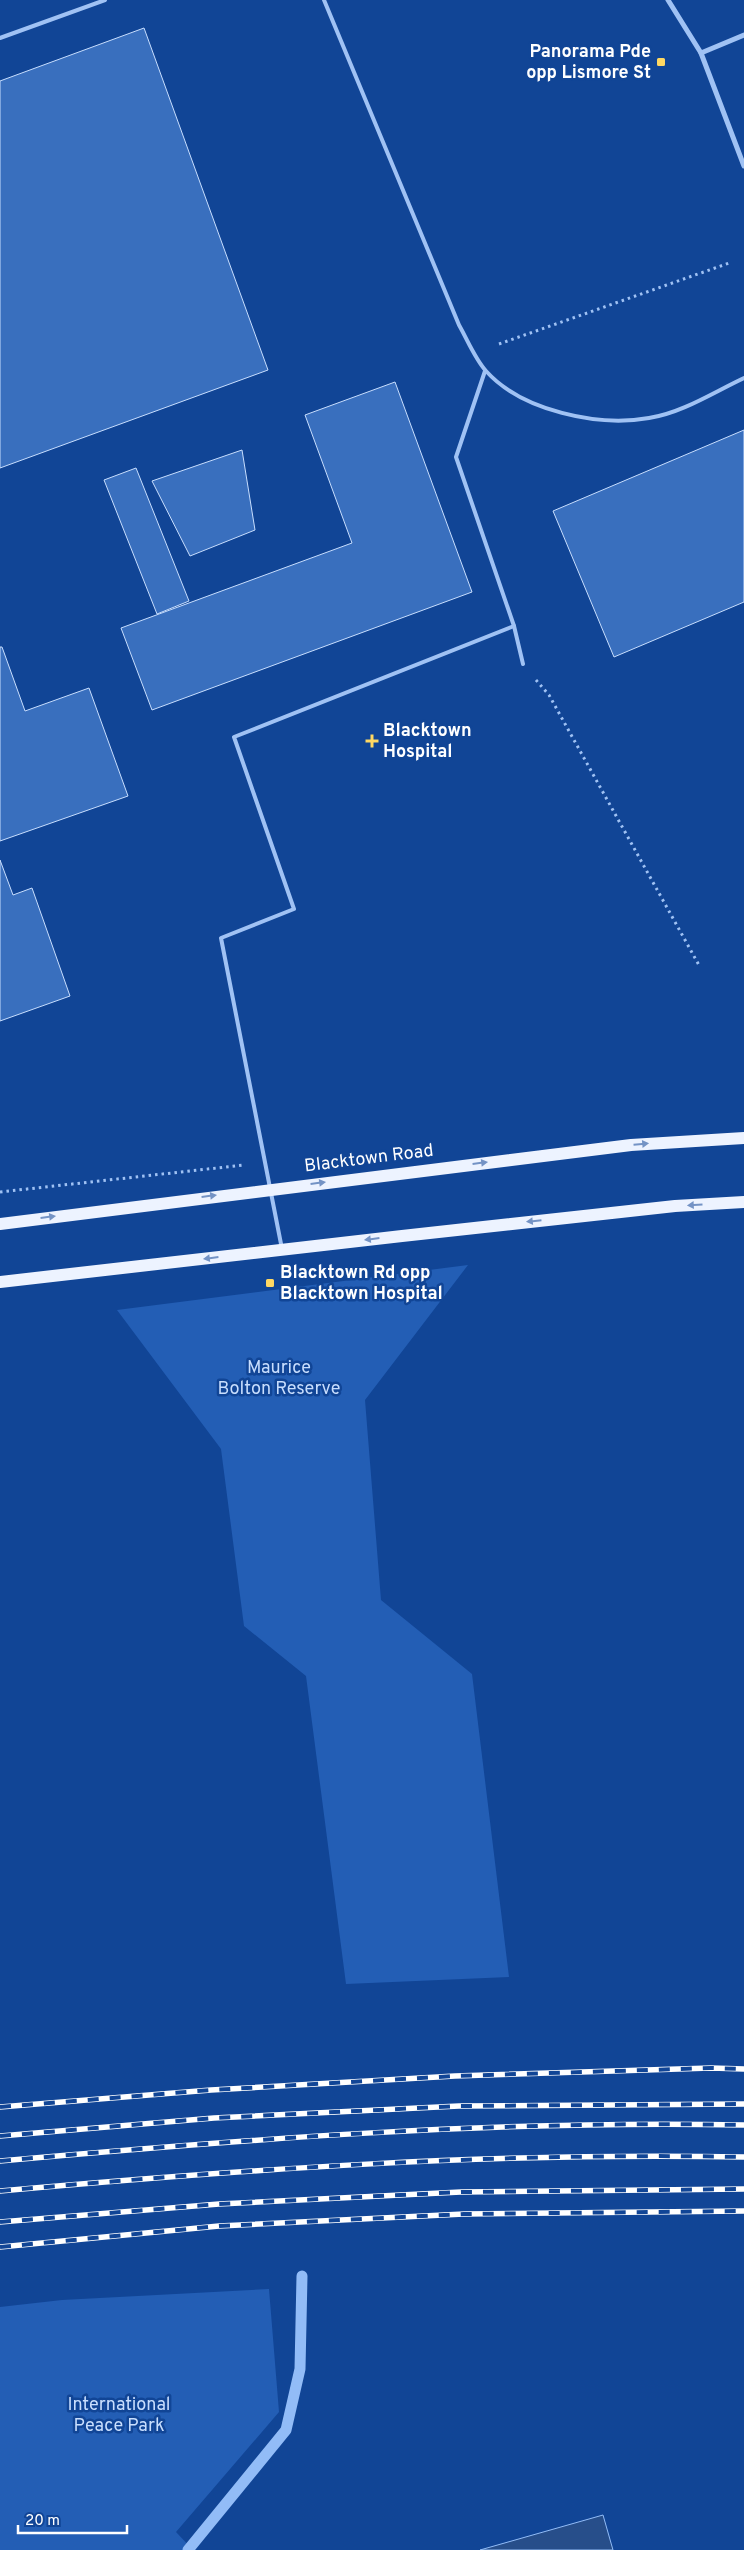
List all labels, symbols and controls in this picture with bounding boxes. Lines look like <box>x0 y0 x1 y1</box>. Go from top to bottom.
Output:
place label: Panorama Pde opp Lismore St <box>526 41 651 85</box>
marker: Panorama Pde opp Lismore St <box>655 56 667 68</box>
place label: Blacktown Hospital <box>383 720 472 764</box>
marker: Blacktown Hospital <box>365 734 379 748</box>
street label: Blacktown Road <box>303 1140 435 1178</box>
one-way arrow <box>633 1140 649 1148</box>
one-way arrow <box>472 1159 488 1167</box>
one-way arrow <box>311 1179 327 1187</box>
one-way arrow <box>202 1192 218 1200</box>
one-way arrow <box>687 1201 703 1209</box>
one-way arrow <box>41 1213 57 1221</box>
one-way arrow <box>525 1217 541 1225</box>
one-way arrow <box>364 1235 380 1243</box>
one-way arrow <box>202 1254 218 1262</box>
place label: Blacktown Rd opp Blacktown Hospital <box>280 1262 443 1306</box>
marker: Blacktown Rd opp Blacktown Hospital <box>264 1277 276 1289</box>
park label: Maurice Bolton Reserve <box>218 1357 340 1401</box>
park label: International Peace Park <box>67 2394 171 2438</box>
scale bar <box>18 2502 126 2534</box>
text: 20 m <box>25 2512 60 2531</box>

